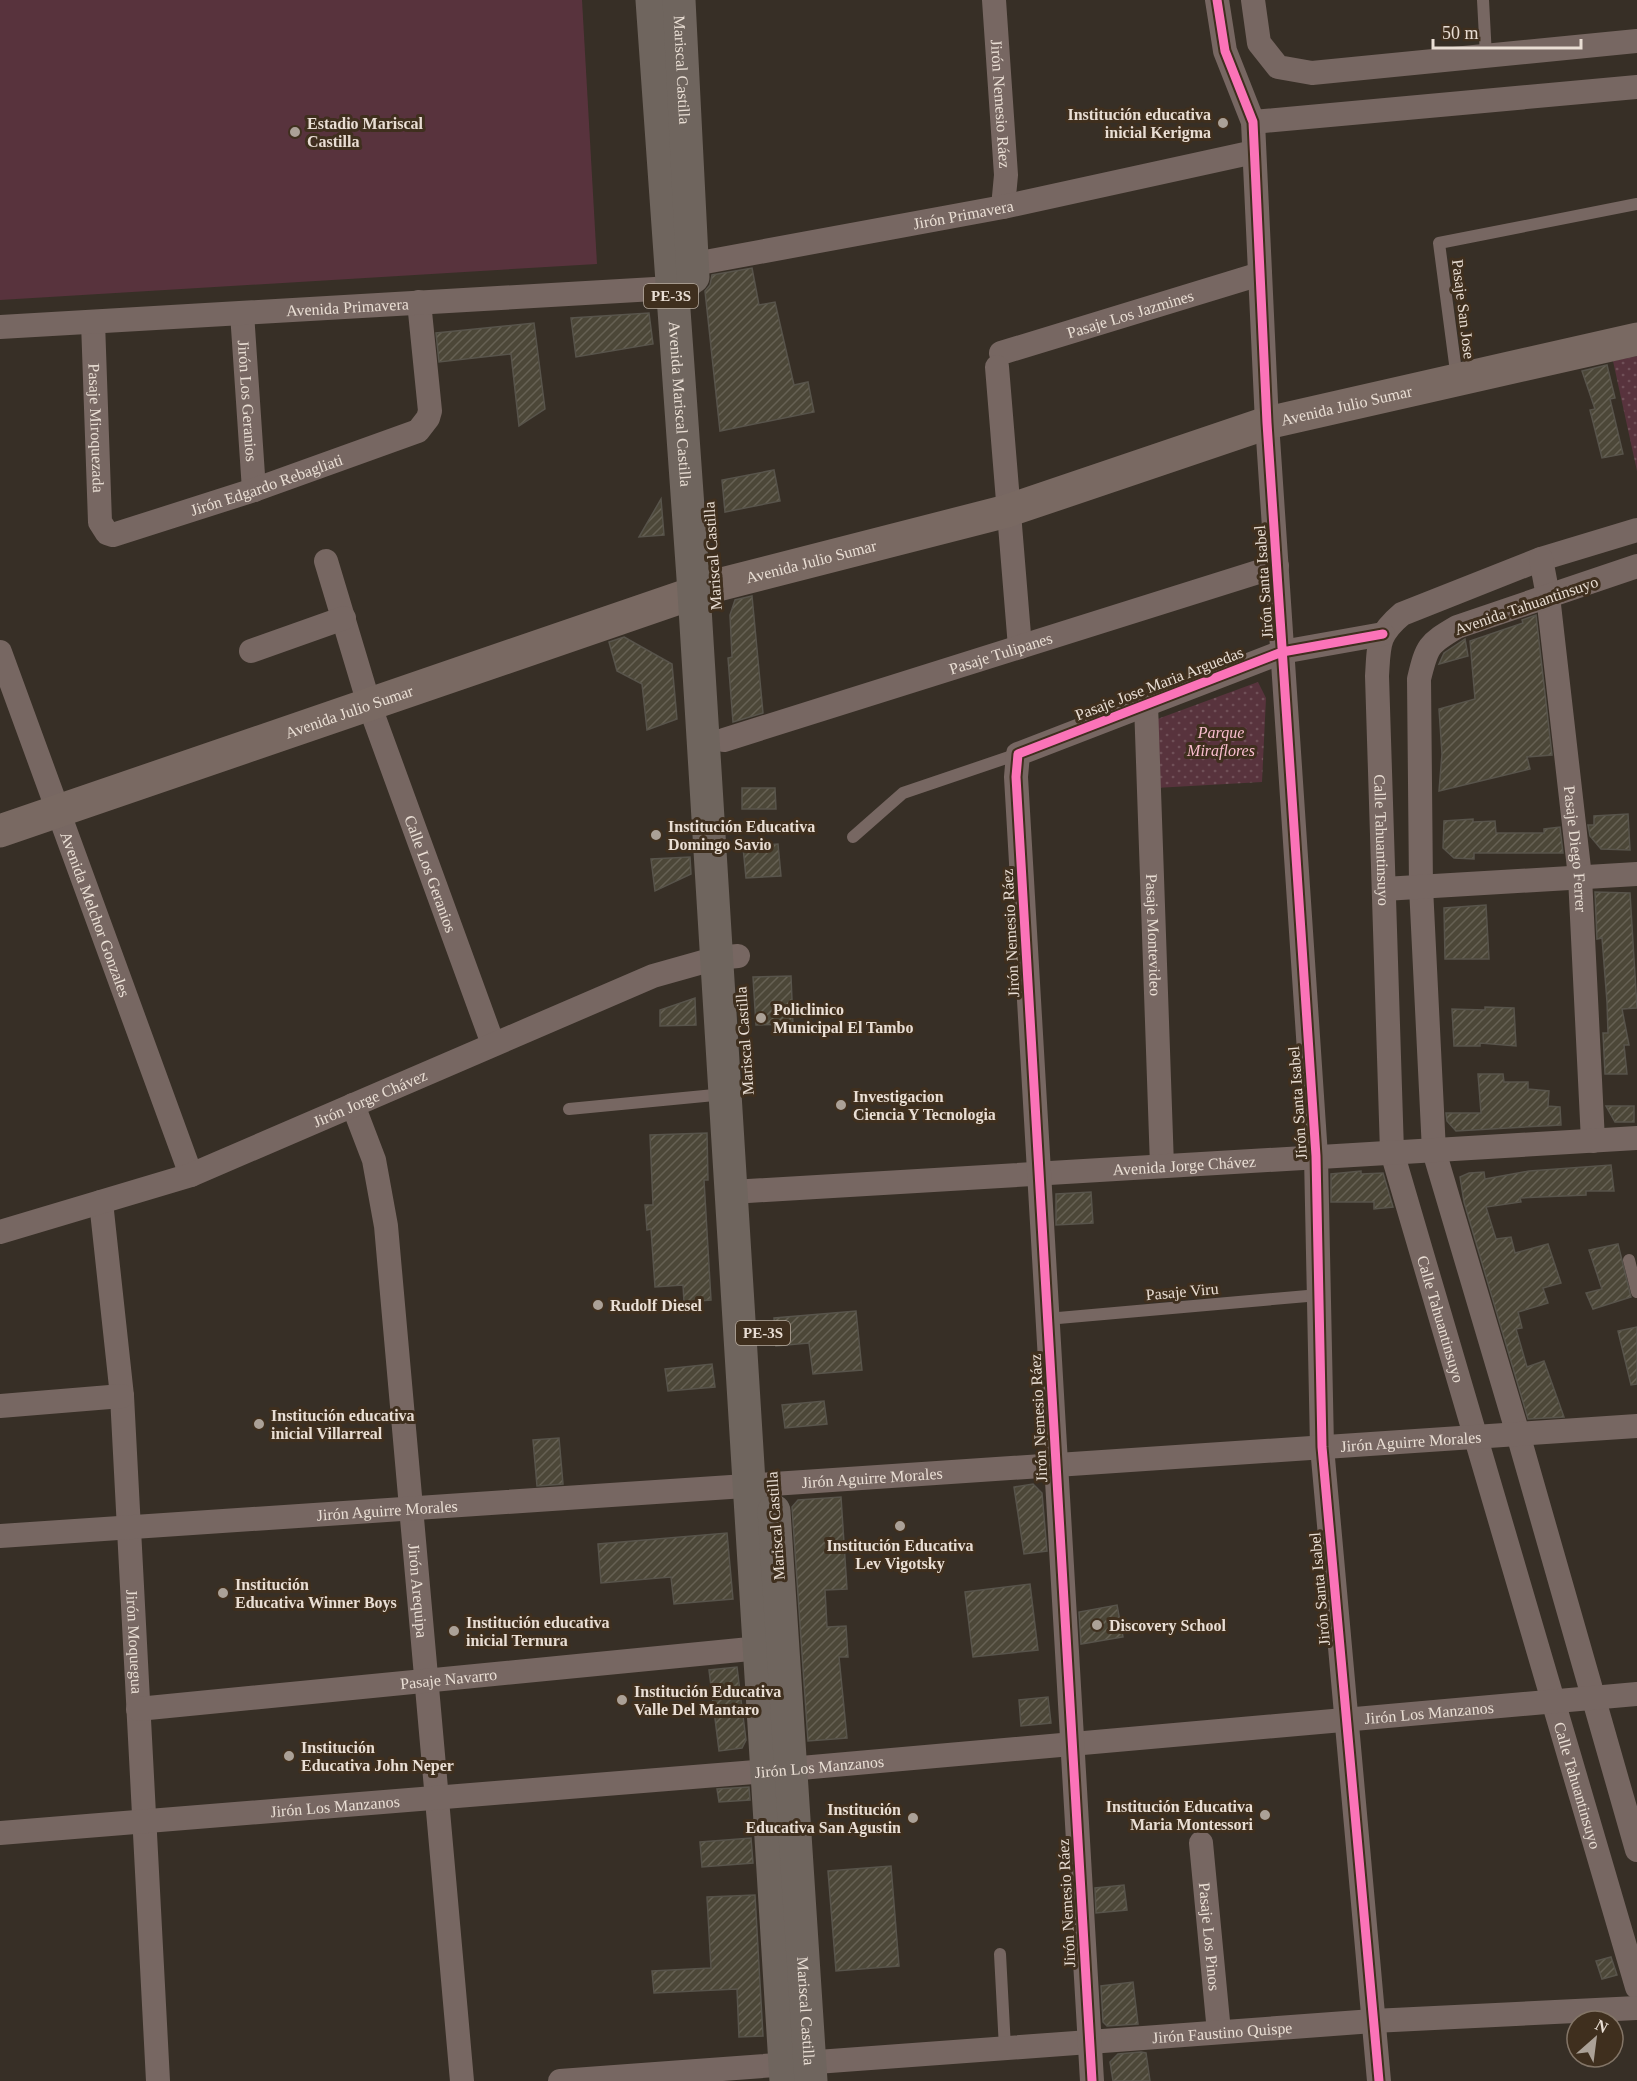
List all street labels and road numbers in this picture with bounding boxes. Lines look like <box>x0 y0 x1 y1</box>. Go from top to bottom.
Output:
street label: Mariscal Castilla <box>671 15 693 125</box>
street label: Jirón Nemesio Ráez <box>988 39 1014 169</box>
street label: Jirón Primavera <box>912 197 1015 232</box>
street label: Pasaje San Jose <box>1448 258 1478 360</box>
road number: PE-3S <box>644 284 698 308</box>
street label: Pasaje Los Jazmines <box>1065 287 1196 341</box>
street label: Avenida Primavera <box>286 295 409 319</box>
street label: Avenida Mariscal Castilla <box>666 321 695 487</box>
street label: Jirón Los Geranios <box>235 339 260 462</box>
street label: Pasaje Miroquezada <box>85 363 107 493</box>
street label: Avenida Julio Sumar <box>1279 382 1414 429</box>
street label: Jirón Edgardo Rebagliati <box>188 451 346 519</box>
street label: Mariscal Castilla <box>700 501 725 611</box>
street label: Jirón Santa Isabel <box>1251 524 1276 639</box>
street label: Avenida Julio Sumar <box>744 537 879 587</box>
street label: Avenida Tahuantinsuyo <box>1452 573 1601 639</box>
street label: Pasaje Tulipanes <box>947 629 1054 678</box>
street label: Pasaje Jose Maria Arguedas <box>1073 643 1246 724</box>
street label: Avenida Julio Sumar <box>283 682 416 741</box>
street label: Calle Tahuantinsuyo <box>1371 774 1392 906</box>
street label: Pasaje Diego Ferrer <box>1561 785 1590 913</box>
street label: Calle Los Geranios <box>401 813 460 935</box>
street label: Avenida Melchor Gonzales <box>57 829 133 999</box>
street label: Jirón Nemesio Ráez <box>999 868 1022 998</box>
street label: Pasaje Montevideo <box>1143 873 1164 996</box>
street label: Mariscal Castilla <box>732 986 757 1096</box>
street label: Jirón Santa Isabel <box>1285 1045 1310 1160</box>
street label: Jirón Jorge Chávez <box>310 1066 430 1130</box>
street label: Avenida Jorge Chávez <box>1112 1153 1256 1178</box>
street label: Calle Tahuantinsuyo <box>1414 1254 1467 1385</box>
street label: Pasaje Viru <box>1145 1280 1219 1304</box>
road number: PE-3S <box>736 1321 790 1345</box>
street label: Jirón Nemesio Ráez <box>1027 1353 1050 1483</box>
street label: Jirón Aguirre Morales <box>1340 1428 1482 1455</box>
street label: Jirón Aguirre Morales <box>801 1465 943 1491</box>
street label: Mariscal Castilla <box>763 1471 788 1581</box>
street label: Jirón Aguirre Morales <box>316 1497 458 1524</box>
street label: Jirón Santa Isabel <box>1306 1531 1333 1646</box>
street label: Jirón Arequipa <box>405 1543 431 1639</box>
street label: Jirón Moquegua <box>123 1589 146 1694</box>
street label: Pasaje Navarro <box>399 1666 498 1692</box>
street label: Jirón Los Manzanos <box>1364 1699 1494 1727</box>
street label: Calle Tahuantinsuyo <box>1551 1720 1604 1851</box>
street label: Jirón Los Manzanos <box>754 1753 885 1781</box>
street label: Jirón Los Manzanos <box>270 1793 400 1820</box>
street label: Jirón Nemesio Ráez <box>1055 1838 1078 1968</box>
street label: Pasaje Los Pinos <box>1196 1882 1223 1991</box>
street label: Mariscal Castilla <box>794 1956 818 2066</box>
street label: Jirón Faustino Quispe <box>1152 2019 1293 2046</box>

